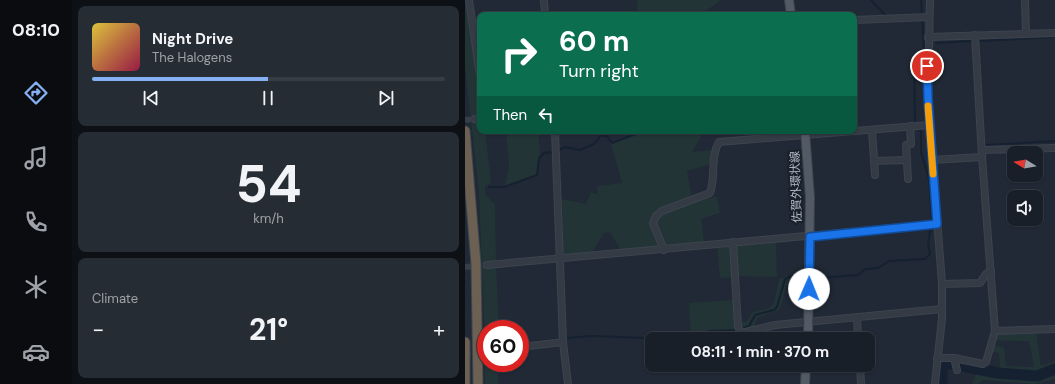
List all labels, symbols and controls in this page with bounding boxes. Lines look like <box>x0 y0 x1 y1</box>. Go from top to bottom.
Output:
text: 08:10 <box>12 18 60 42</box>
text: 60 m <box>559 23 629 60</box>
icon: right <box>493 28 545 80</box>
text: Night Drive <box>152 29 233 49</box>
text: The Halogens <box>152 49 232 66</box>
pin <box>910 49 944 83</box>
icon: arrive <box>916 55 938 77</box>
text: Turn right <box>559 59 639 83</box>
icon: directions <box>22 79 50 107</box>
icon: previous <box>140 87 162 109</box>
icon: pause <box>257 87 279 109</box>
icon: next <box>375 87 397 109</box>
icon: left <box>535 104 557 126</box>
text: Then <box>493 105 527 125</box>
icon: music <box>22 144 50 172</box>
north arrow <box>1007 146 1043 182</box>
map controls <box>1007 146 1043 226</box>
text: 54 <box>235 150 302 218</box>
street label: 佐賀外環状線 <box>787 151 805 223</box>
button: sound <box>1007 190 1043 226</box>
icon: phone <box>22 208 50 236</box>
text: km/h <box>253 210 284 227</box>
position arrow <box>788 268 830 310</box>
icon: climate <box>22 273 50 301</box>
text: Climate <box>92 290 138 307</box>
text: 21° <box>249 310 288 349</box>
text: − <box>92 315 104 344</box>
text: + <box>433 315 445 344</box>
speed limit sign: 60 <box>477 320 529 372</box>
icon: car <box>22 338 50 366</box>
text: 08:11 · 1 min · 370 m <box>691 342 829 362</box>

